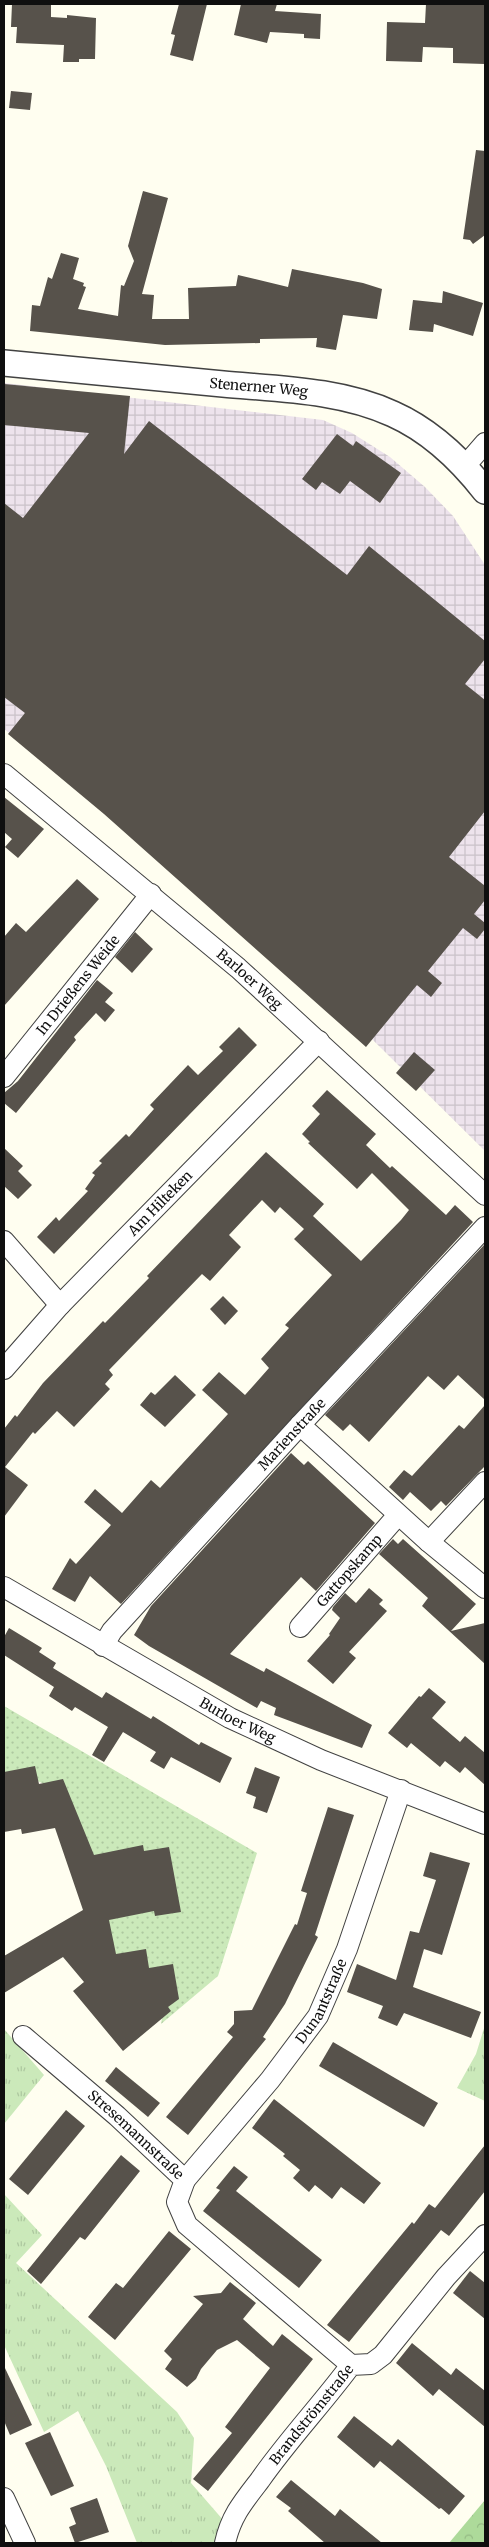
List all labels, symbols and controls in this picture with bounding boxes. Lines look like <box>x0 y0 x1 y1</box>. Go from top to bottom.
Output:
street label: Stenerner Weg <box>209 374 310 401</box>
street label: In Drießens Weide <box>32 931 124 1039</box>
street label: Barloer Weg <box>213 945 287 1014</box>
street label: Am Hilteken <box>123 1166 196 1240</box>
street label: Marienstraße <box>254 1394 329 1474</box>
street label: Gattopskamp <box>313 1530 386 1611</box>
street label: Burloer Weg <box>196 1693 279 1747</box>
street label: Dunantstraße <box>292 1956 351 2047</box>
street label: Stresemannstraße <box>84 2086 188 2183</box>
street label: Brandströmstraße <box>265 2361 357 2468</box>

